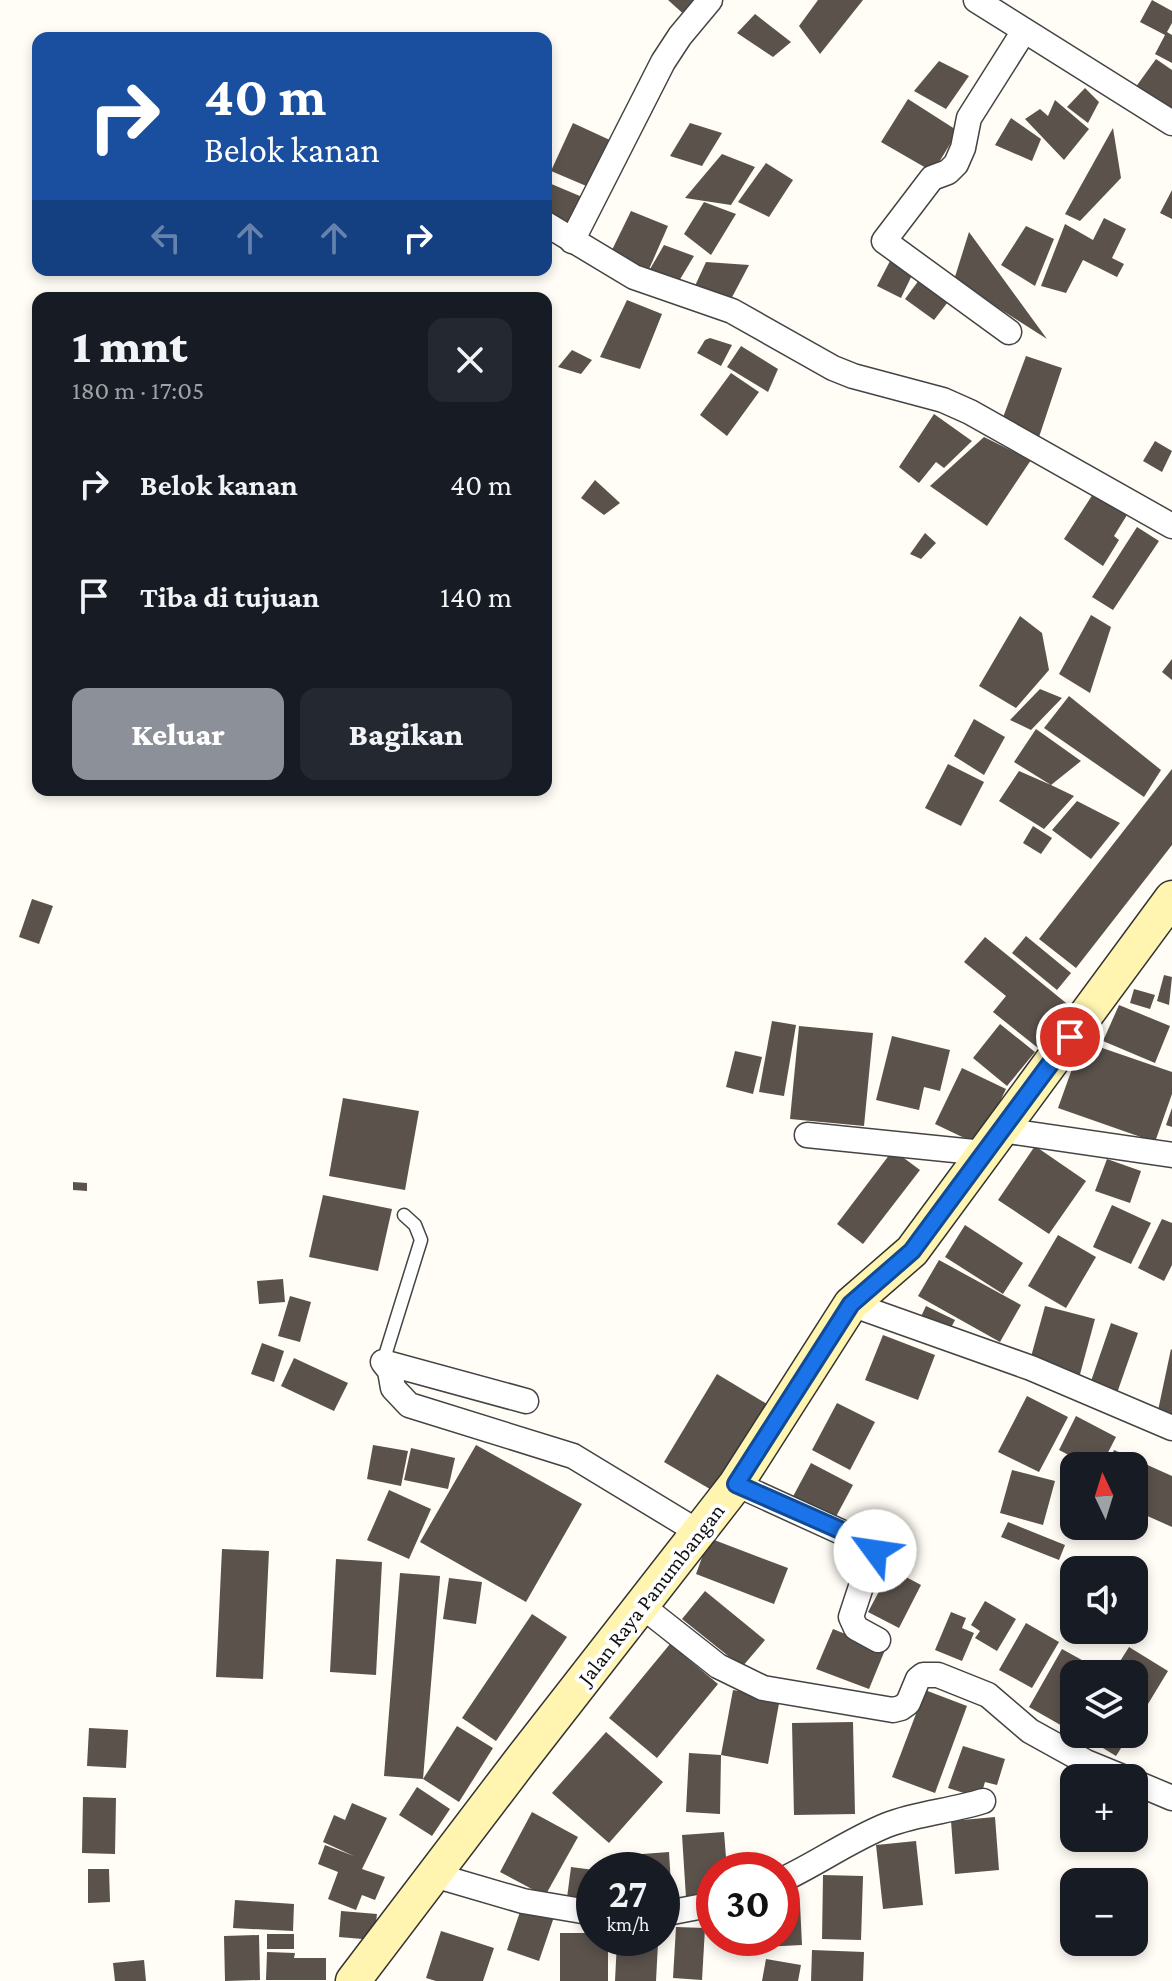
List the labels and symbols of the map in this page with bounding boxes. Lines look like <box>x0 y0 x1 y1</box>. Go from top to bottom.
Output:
pin <box>1036 1003 1104 1071</box>
north arrow <box>1060 1452 1148 1540</box>
street label: Jalan Raya Panumbangan <box>571 1498 730 1691</box>
position arrow <box>833 1509 917 1593</box>
speed limit sign: 30 <box>696 1852 800 1956</box>

